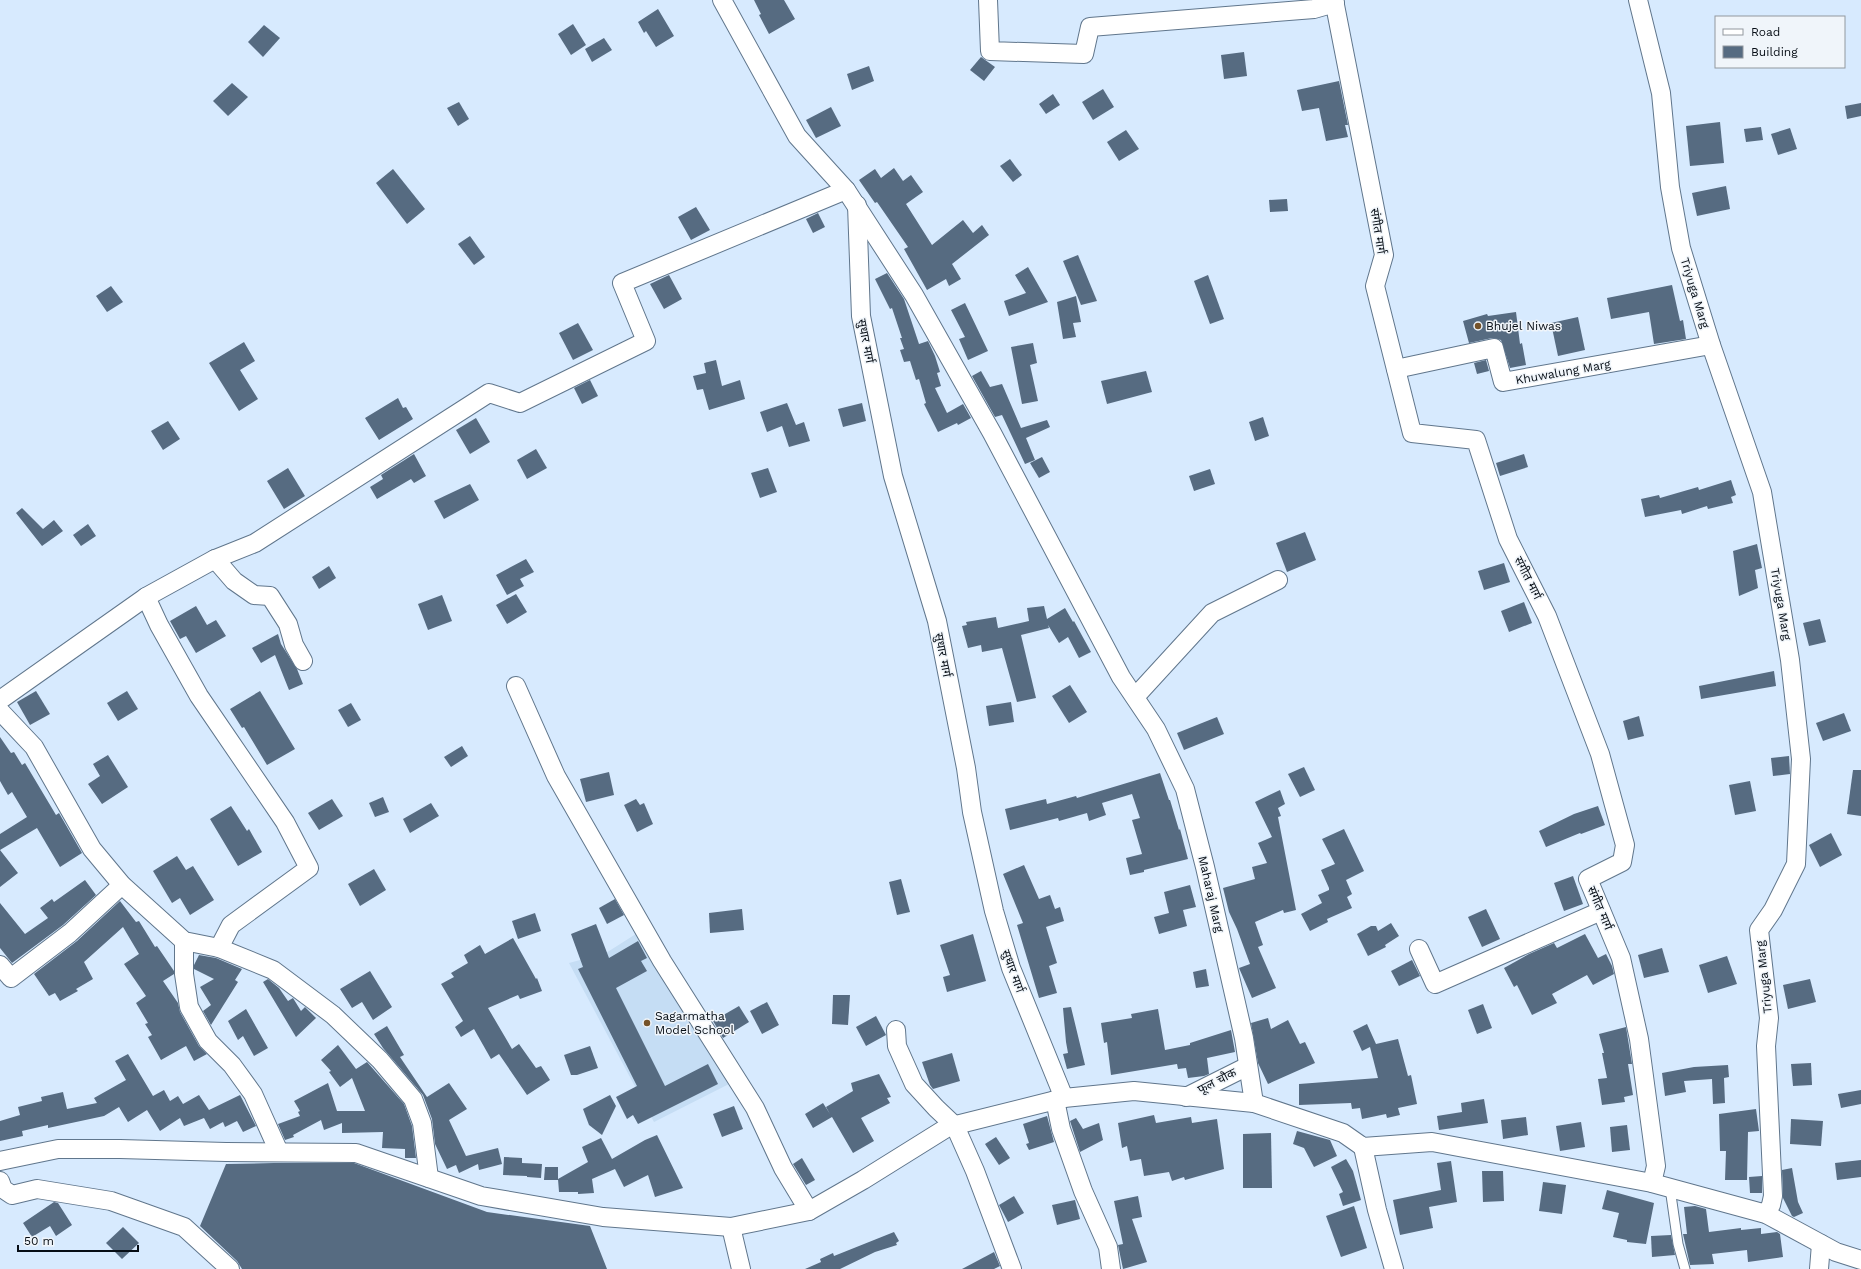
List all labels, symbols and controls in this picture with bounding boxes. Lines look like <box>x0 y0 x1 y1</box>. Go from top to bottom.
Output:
legend <box>1715 16 1845 68</box>
text: Road <box>1751 25 1780 39</box>
text: Building <box>1751 45 1798 59</box>
street label: संगीत मार्ग <box>1367 207 1390 256</box>
street label: Triyuga Marg <box>1678 256 1713 331</box>
street label: सुधार मार्ग <box>854 318 877 365</box>
place label: Bhujel Niwas <box>1486 319 1561 333</box>
marker: Bhujel Niwas <box>1473 321 1483 331</box>
street label: Khuwalung Marg <box>1514 357 1612 387</box>
street label: संगीत मार्ग <box>1511 554 1546 603</box>
street label: Triyuga Marg <box>1768 567 1794 642</box>
street label: सुधार मार्ग <box>931 632 954 679</box>
street label: Maharaj Marg <box>1195 854 1227 934</box>
street label: संगीत मार्ग <box>1585 884 1617 933</box>
street label: Triyuga Marg <box>1753 939 1775 1014</box>
street label: सुधार मार्ग <box>998 948 1028 996</box>
place label: Sagarmatha Model School <box>655 1009 734 1037</box>
marker: Sagarmatha Model School <box>642 1018 652 1028</box>
street label: फूल चौक <box>1195 1064 1240 1098</box>
scale bar <box>18 1227 138 1253</box>
text: 50 m <box>24 1234 54 1248</box>

